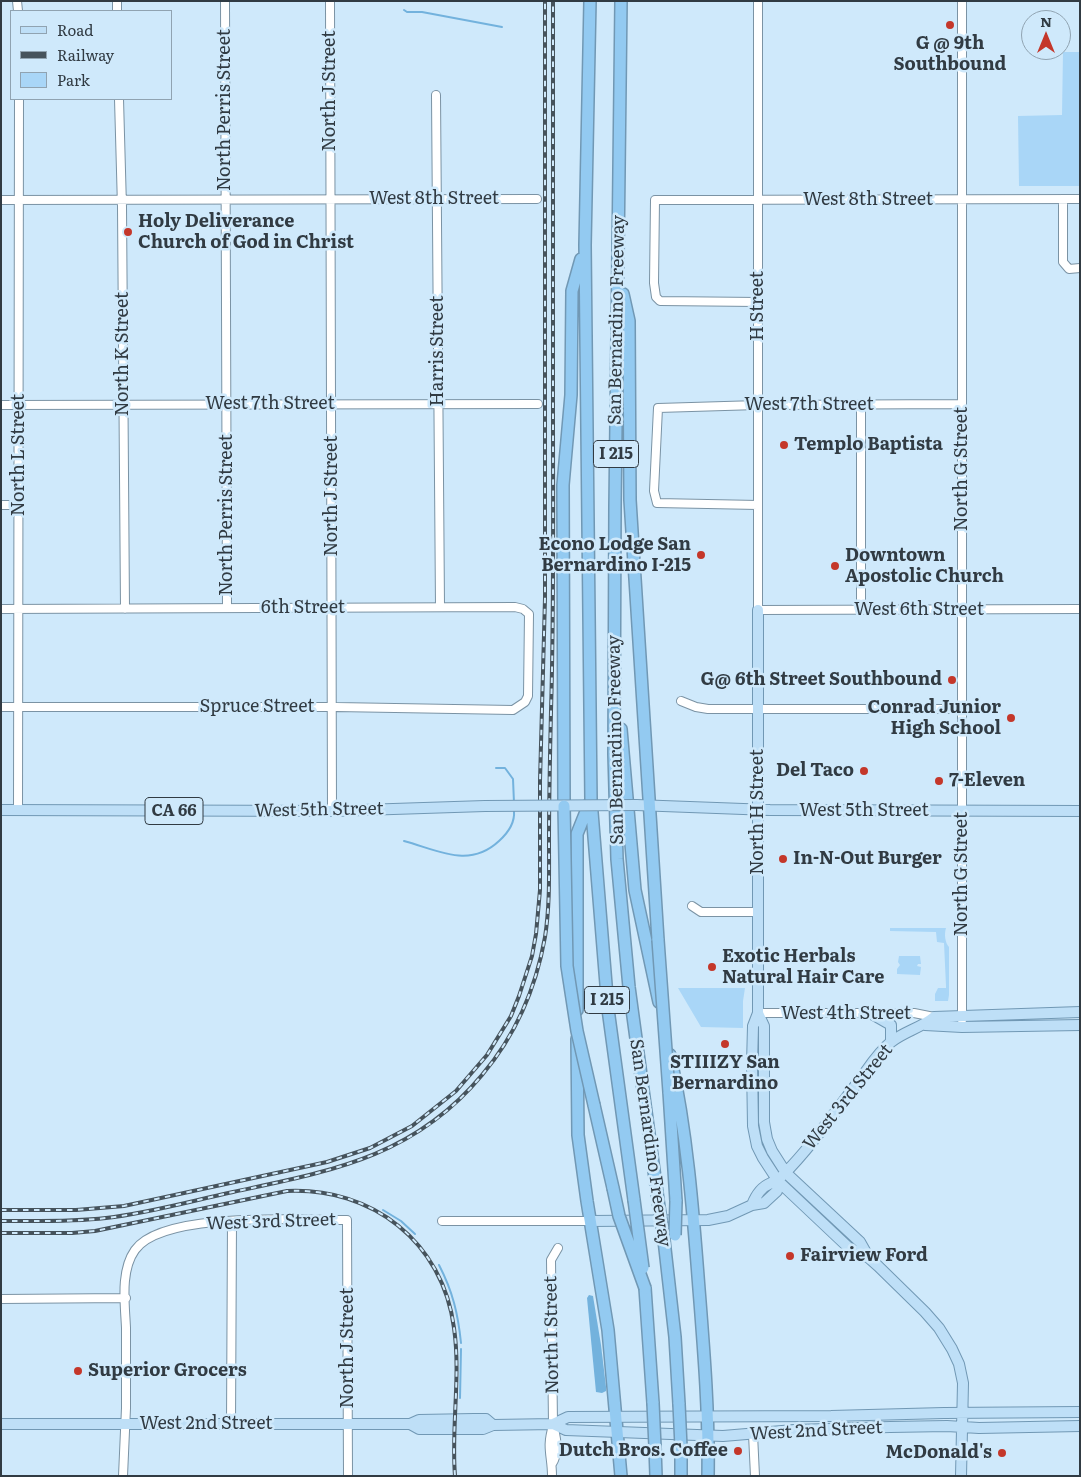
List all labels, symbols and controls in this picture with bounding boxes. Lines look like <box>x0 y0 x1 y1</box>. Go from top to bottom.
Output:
legend <box>10 10 172 100</box>
north arrow <box>1021 10 1071 60</box>
text: N <box>1040 11 1052 31</box>
text: Road <box>57 18 93 41</box>
marker: G @ 9th Southbound <box>944 19 956 31</box>
street label: North Perris Street <box>214 29 236 191</box>
street label: North J Street <box>319 31 341 151</box>
place label: G @ 9th Southbound <box>894 33 1006 76</box>
text: Railway <box>57 43 114 66</box>
text: Park <box>57 68 90 91</box>
street label: West 8th Street <box>369 188 499 210</box>
street label: West 8th Street <box>803 189 933 211</box>
place label: Holy Deliverance Church of God in Christ <box>138 211 354 253</box>
street label: San Bernardino Freeway <box>604 215 630 425</box>
marker: Holy Deliverance Church of God in Christ <box>122 226 134 238</box>
street label: H Street <box>747 271 769 341</box>
street label: North K Street <box>112 292 134 416</box>
street label: Harris Street <box>427 296 449 406</box>
street label: West 7th Street <box>205 393 335 415</box>
street label: North L Street <box>8 394 30 516</box>
street label: West 7th Street <box>744 394 874 416</box>
street label: North G Street <box>951 407 973 531</box>
street label: North Perris Street <box>216 434 238 596</box>
place label: Templo Baptista <box>794 434 943 456</box>
street label: North J Street <box>321 436 343 556</box>
marker: Templo Baptista <box>778 439 790 451</box>
road number: I 215 <box>594 440 638 468</box>
place label: Econo Lodge San Bernardino I-215 <box>538 534 691 576</box>
place label: Downtown Apostolic Church <box>845 545 1004 588</box>
marker: Econo Lodge San Bernardino I-215 <box>695 549 707 561</box>
marker: Downtown Apostolic Church <box>829 560 841 572</box>
street label: 6th Street <box>261 597 345 619</box>
street label: West 6th Street <box>854 599 984 621</box>
street label: San Bernardino Freeway <box>603 635 629 845</box>
place label: G@ 6th Street Southbound <box>700 669 942 691</box>
marker: G@ 6th Street Southbound <box>946 674 958 686</box>
street label: Spruce Street <box>200 696 314 718</box>
place label: Conrad Junior High School <box>868 697 1001 740</box>
marker: Conrad Junior High School <box>1005 712 1017 724</box>
street label: North H Street <box>747 749 769 875</box>
place label: Del Taco <box>776 760 854 782</box>
marker: Del Taco <box>858 765 870 777</box>
place label: 7-Eleven <box>949 770 1025 792</box>
marker: 7-Eleven <box>933 775 945 787</box>
road number: CA 66 <box>145 798 203 824</box>
street label: West 5th Street <box>254 798 384 822</box>
street label: West 5th Street <box>799 800 929 822</box>
street label: North G Street <box>951 812 973 936</box>
place label: In-N-Out Burger <box>793 848 942 870</box>
marker: In-N-Out Burger <box>777 853 789 865</box>
place label: Exotic Herbals Natural Hair Care <box>722 946 884 989</box>
marker: Exotic Herbals Natural Hair Care <box>706 961 718 973</box>
road number: I 215 <box>584 986 630 1014</box>
street label: West 4th Street <box>781 1003 911 1025</box>
street label: San Bernardino Freeway <box>625 1038 675 1248</box>
marker: STIIIZY San Bernardino <box>719 1038 731 1050</box>
street label: West 3rd Street <box>799 1040 897 1154</box>
place label: STIIIZY San Bernardino <box>670 1052 780 1094</box>
street label: West 3rd Street <box>206 1209 336 1235</box>
place label: Fairview Ford <box>800 1245 928 1267</box>
marker: Fairview Ford <box>784 1250 796 1262</box>
street label: North I Street <box>540 1276 564 1394</box>
street label: North J Street <box>337 1288 359 1408</box>
place label: Superior Grocers <box>88 1360 247 1382</box>
marker: Superior Grocers <box>72 1365 84 1377</box>
street label: West 2nd Street <box>140 1413 272 1435</box>
street label: West 2nd Street <box>749 1417 883 1445</box>
place label: Dutch Bros. Coffee <box>559 1440 728 1462</box>
place label: McDonald's <box>886 1442 992 1464</box>
marker: Dutch Bros. Coffee <box>732 1445 744 1457</box>
marker: McDonald's <box>996 1447 1008 1459</box>

